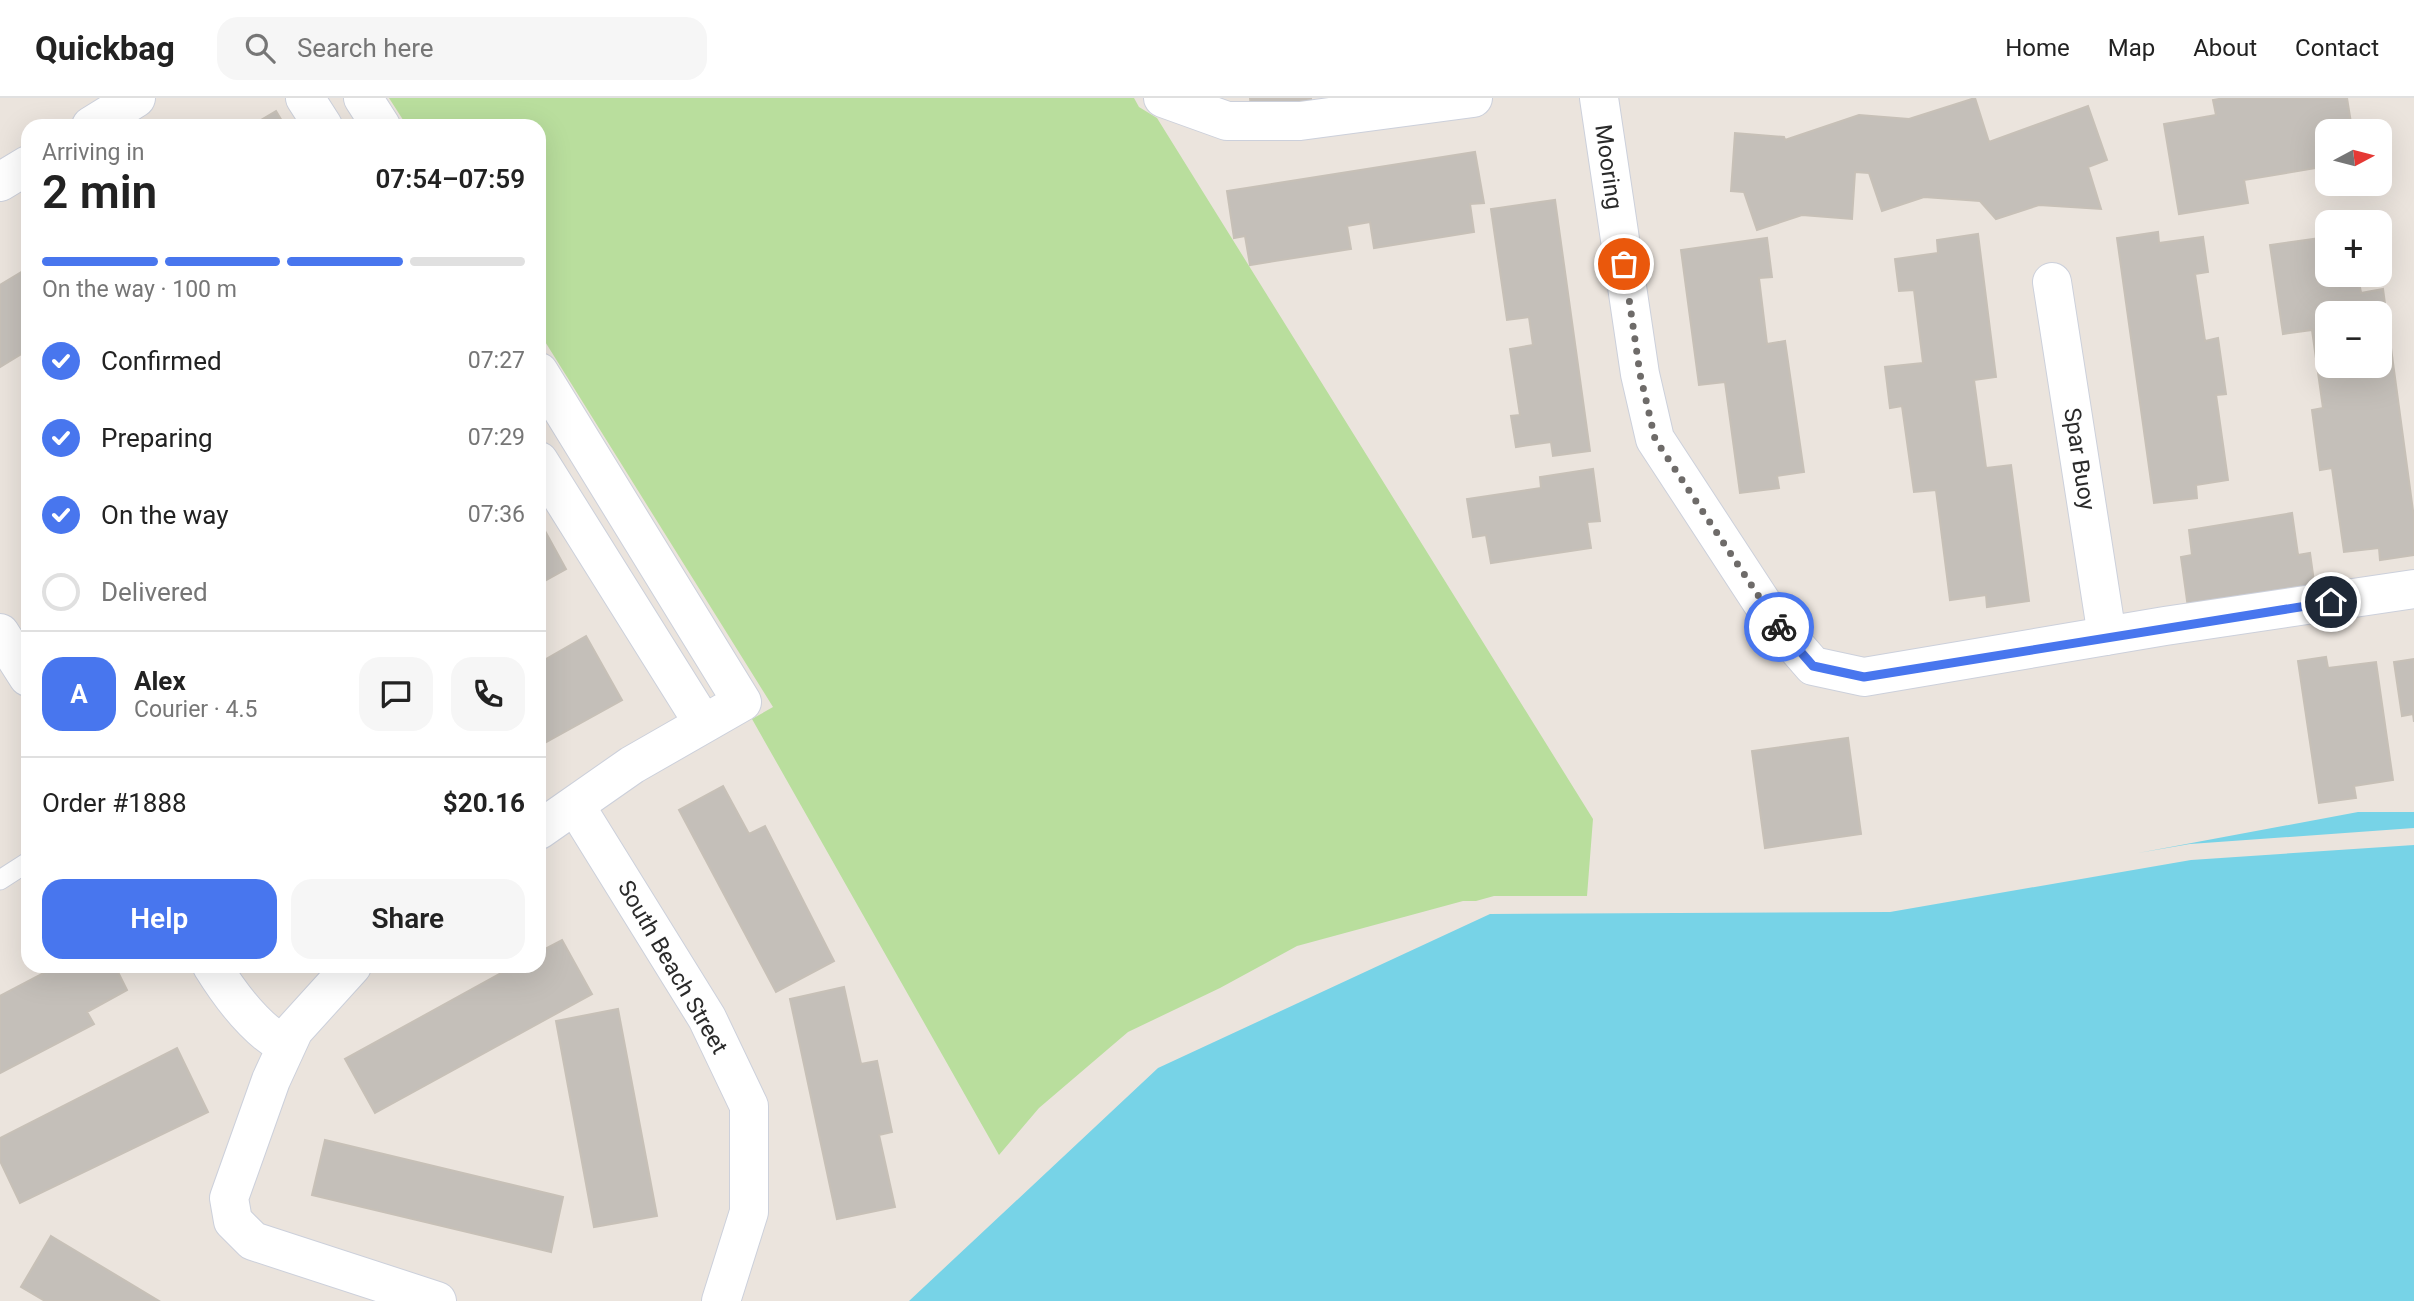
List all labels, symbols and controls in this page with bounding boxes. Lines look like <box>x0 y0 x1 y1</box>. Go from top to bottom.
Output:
search box <box>217 17 707 80</box>
text: Quickbag <box>35 29 175 68</box>
icon: search <box>241 29 279 67</box>
text: Search here <box>297 33 434 63</box>
text: Home <box>2005 34 2070 62</box>
text: Map <box>2108 34 2155 62</box>
text: About <box>2193 34 2257 62</box>
text: Contact <box>2295 34 2379 62</box>
north arrow <box>2315 119 2392 196</box>
map controls <box>2315 119 2392 378</box>
street label: Mooring <box>1589 123 1628 211</box>
text: Arriving in <box>42 139 145 166</box>
text: 07:54–07:59 <box>375 164 525 194</box>
text: 2 min <box>42 165 157 219</box>
button: + <box>2315 210 2392 287</box>
pin <box>1594 234 1654 294</box>
icon: bag <box>1605 245 1643 283</box>
text: On the way · 100 m <box>42 276 237 303</box>
button: − <box>2315 301 2392 378</box>
icon: check <box>42 342 80 380</box>
text: Confirmed <box>101 346 222 376</box>
text: 07:27 <box>468 347 525 374</box>
street label: Spar Buoy <box>2058 406 2101 512</box>
icon: check <box>42 419 80 457</box>
text: Preparing <box>101 423 213 453</box>
text: 07:29 <box>468 424 525 451</box>
icon: check <box>42 496 80 534</box>
text: On the way <box>101 500 229 530</box>
text: 07:36 <box>468 501 525 528</box>
pin <box>2301 572 2361 632</box>
text: Delivered <box>101 577 208 607</box>
icon: home <box>2312 583 2350 621</box>
courier <box>1744 592 1814 662</box>
icon: bike <box>1760 608 1798 646</box>
button: chat <box>359 657 433 731</box>
button: phone <box>451 657 525 731</box>
text: Alex <box>134 666 186 696</box>
text: A <box>70 679 88 709</box>
text: Courier · 4.5 <box>134 696 257 723</box>
text: Order #1888 <box>42 788 187 818</box>
text: $20.16 <box>443 788 525 818</box>
street label: South Beach Street <box>612 876 733 1059</box>
button: Help <box>42 879 277 959</box>
button: Share <box>291 879 525 959</box>

